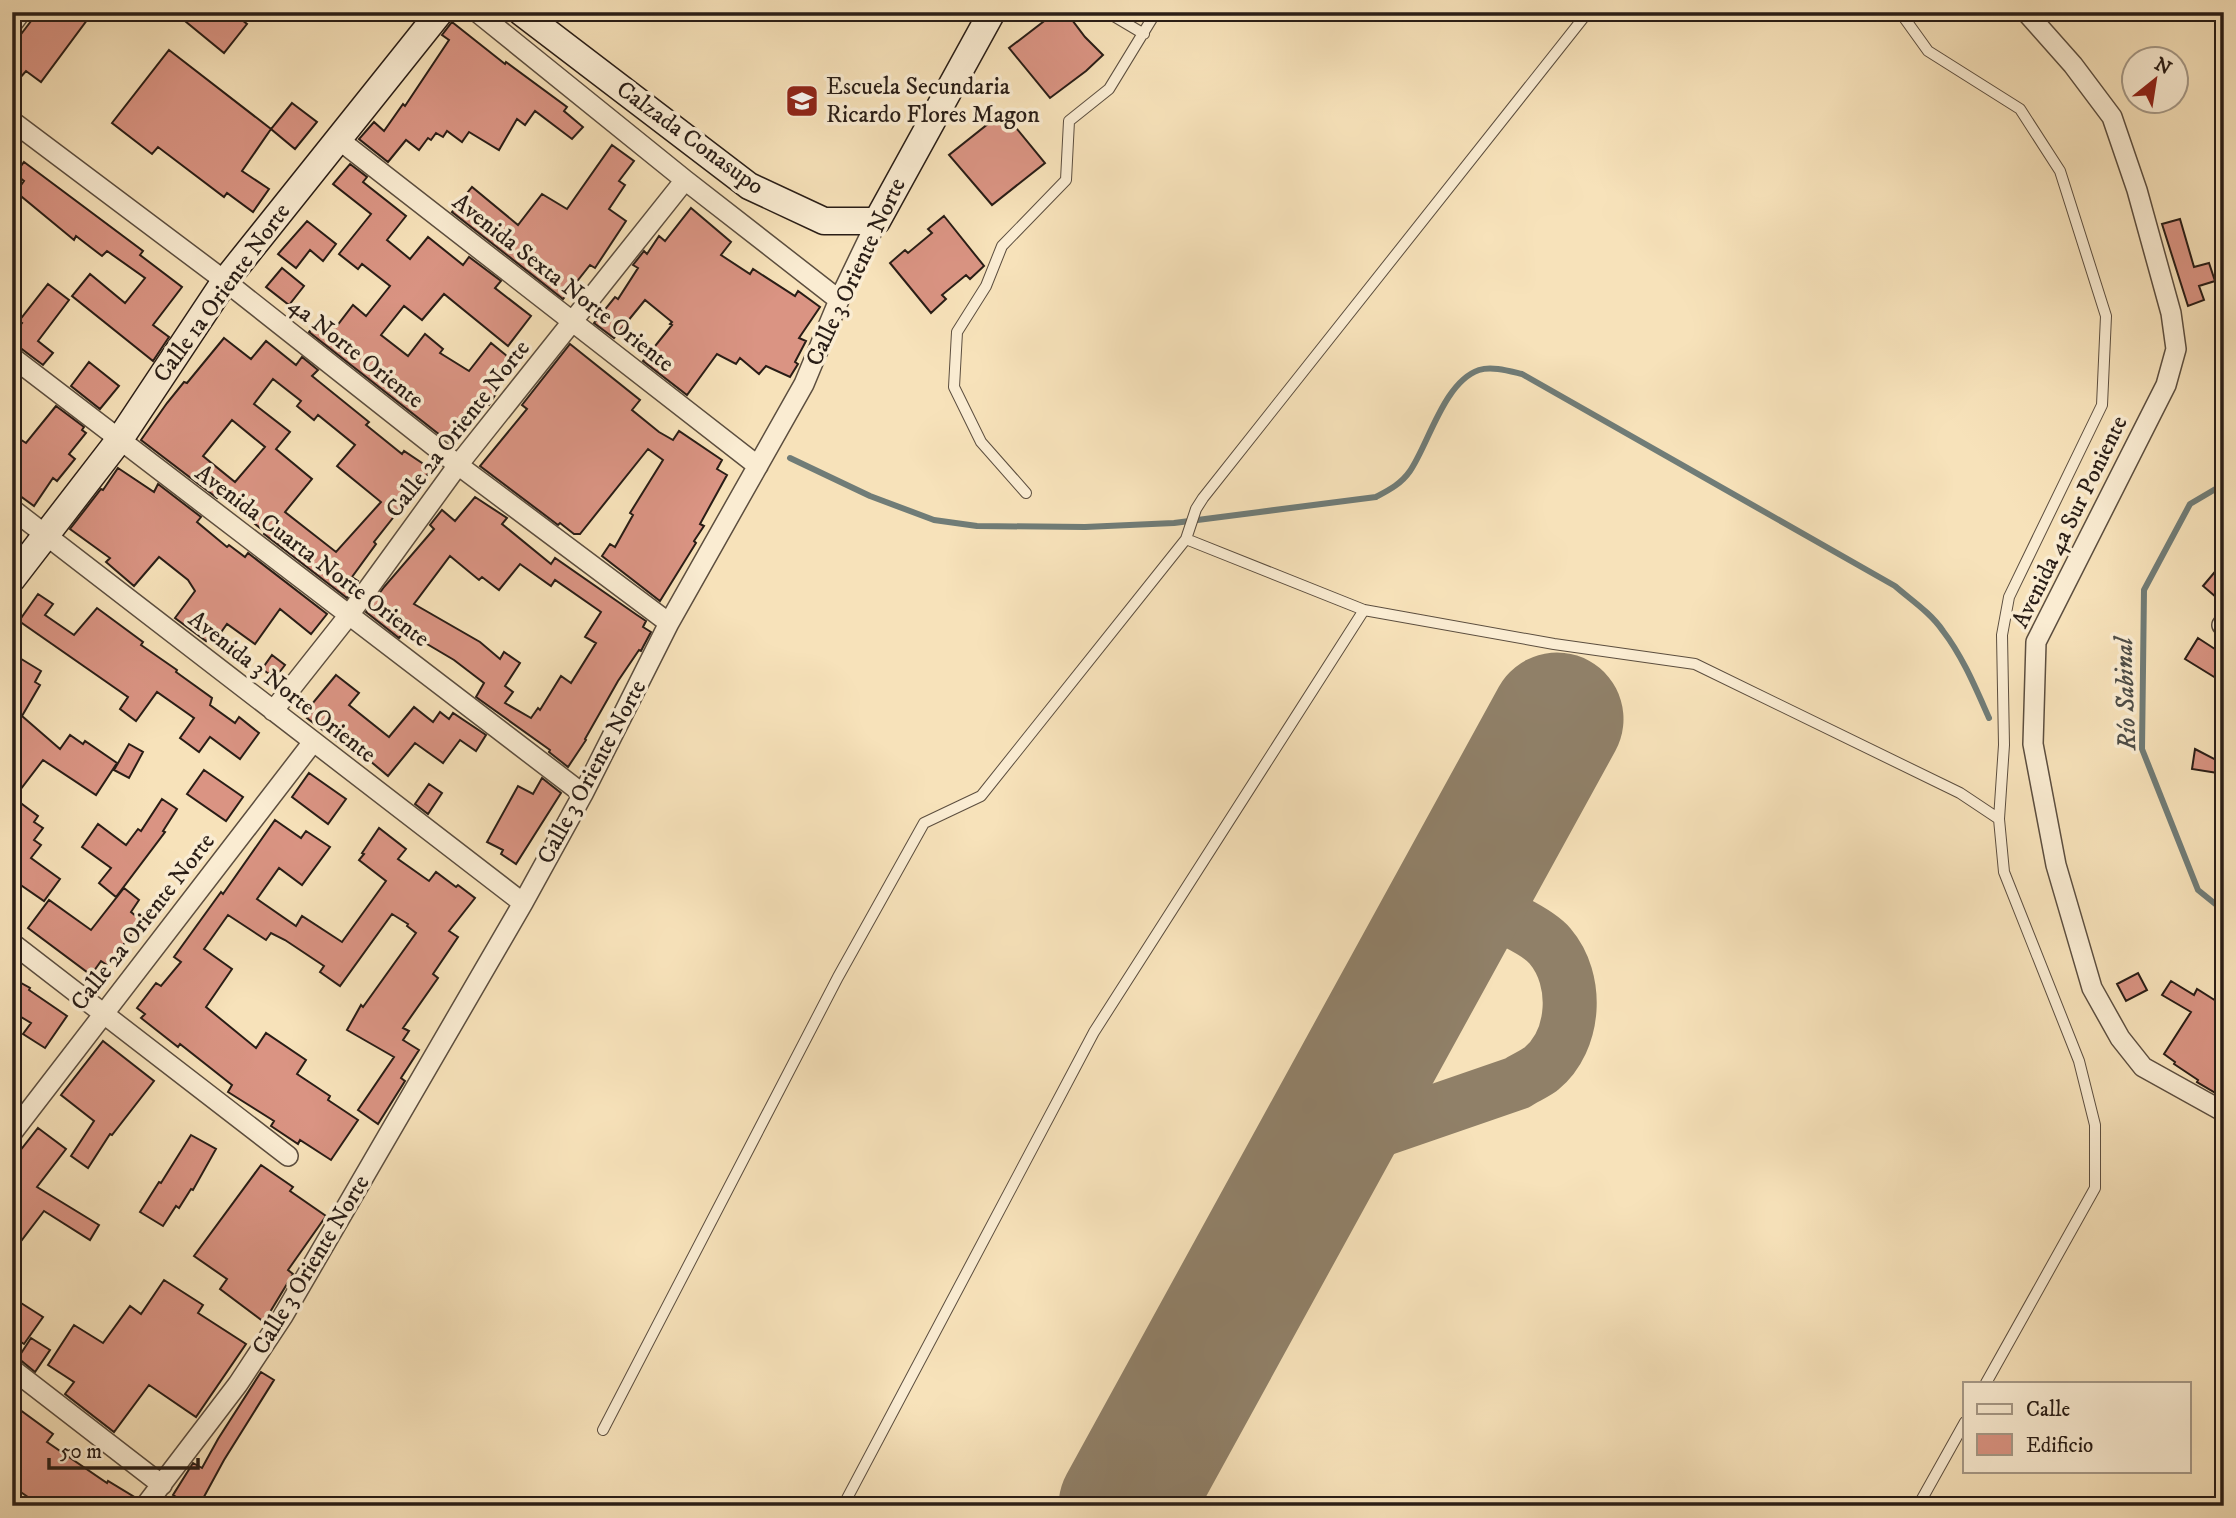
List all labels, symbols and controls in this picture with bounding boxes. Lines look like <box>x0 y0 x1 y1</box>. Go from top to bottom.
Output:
north arrow <box>2120 46 2190 116</box>
text: N <box>2150 53 2176 81</box>
place label: Escuela Secundaria Ricardo Flores Magon <box>826 72 1040 130</box>
street label: Calzada Conasupo <box>610 74 770 202</box>
school or university icon: Escuela Secundaria Ricardo Flores Magon <box>783 82 821 120</box>
street label: Calle 3 Oriente Norte <box>799 173 913 371</box>
street label: Avenida Sexta Norte Oriente <box>446 187 680 379</box>
street label: Calle 1a Oriente Norte <box>147 197 297 389</box>
street label: 4a Norte Oriente <box>282 291 430 415</box>
street label: Calle 2a Oriente Norte <box>379 334 537 524</box>
street label: Avenida 4a Sur Poniente <box>2006 411 2134 633</box>
street label: Avenida Cuarta Norte Oriente <box>189 458 435 654</box>
street label: Avenida 3 Norte Oriente <box>182 604 382 770</box>
water label: Río Sabinal <box>2107 634 2144 752</box>
street label: Calle 3 Oriente Norte <box>531 675 653 869</box>
street label: Calle 2a Oriente Norte <box>64 827 222 1017</box>
street label: Calle 3 Oriente Norte <box>246 1170 376 1360</box>
legend <box>1963 1382 2190 1472</box>
text: Calle <box>2026 1397 2070 1423</box>
scale bar <box>49 1427 198 1471</box>
text: Edificio <box>2026 1433 2093 1459</box>
text: 50 m <box>60 1439 102 1465</box>

